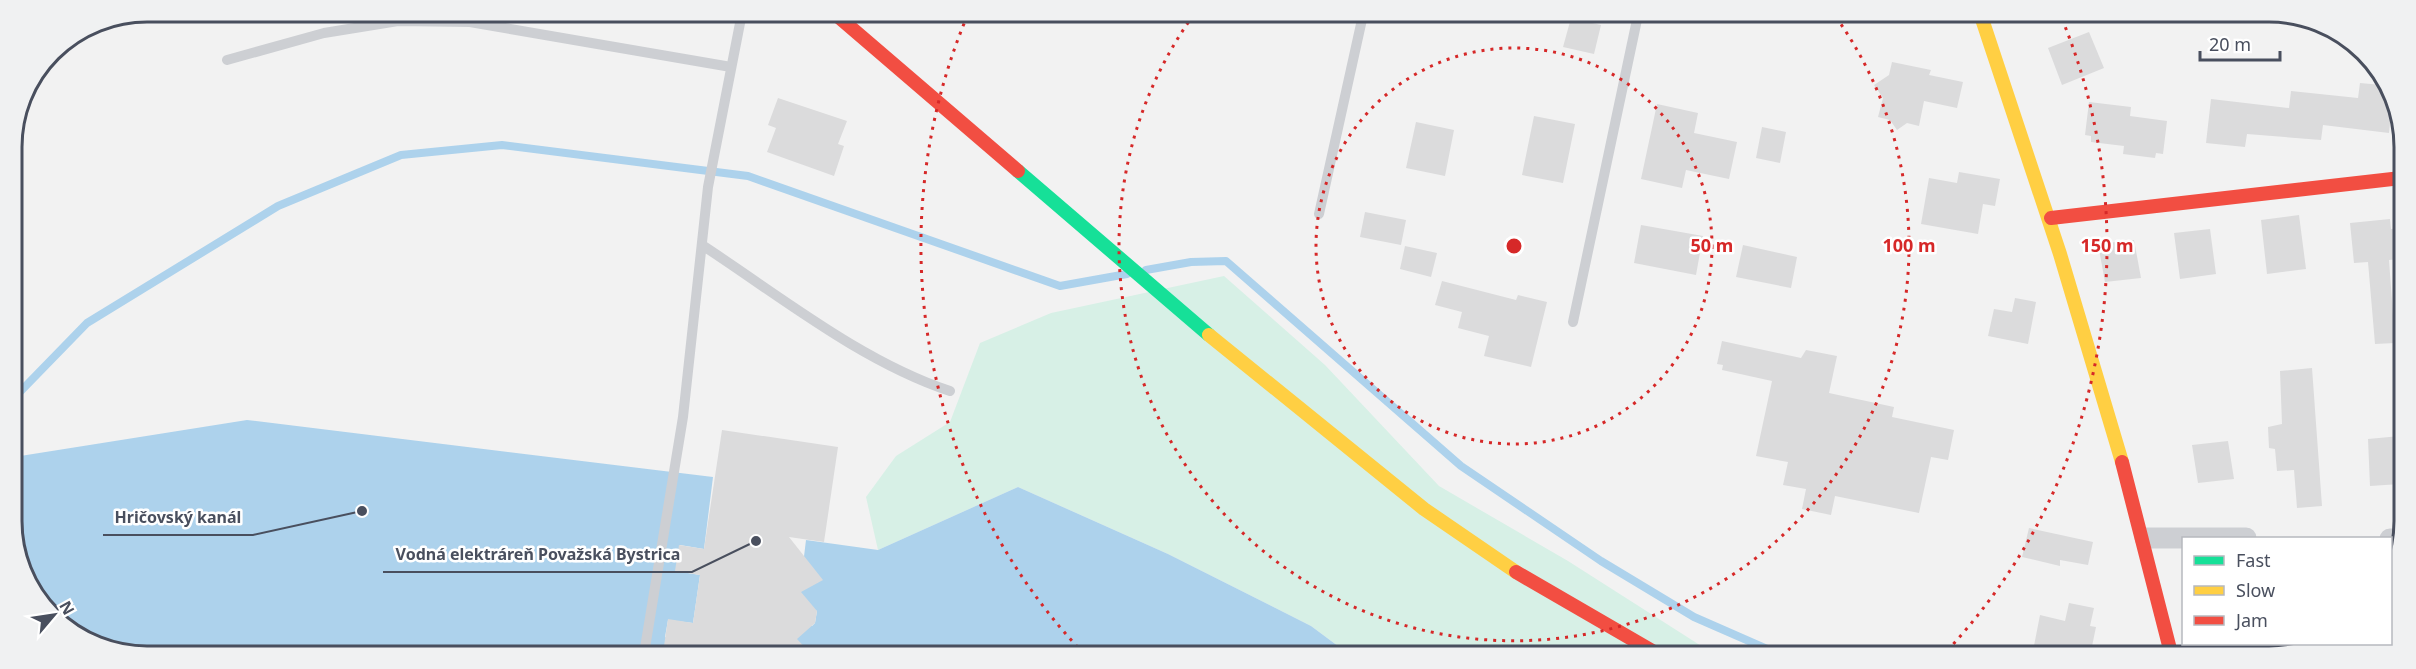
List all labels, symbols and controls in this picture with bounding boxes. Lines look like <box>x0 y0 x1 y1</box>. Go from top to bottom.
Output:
scale bar <box>2200 24 2280 62</box>
text: 20 m <box>2209 32 2251 56</box>
text: 50 m <box>1691 233 1733 257</box>
text: 100 m <box>1882 233 1936 257</box>
text: 150 m <box>2080 233 2134 257</box>
centre of rings <box>1504 236 1524 256</box>
callout: Hričovský kanál <box>103 501 253 535</box>
text: Hričovský kanál <box>115 506 241 528</box>
legend <box>2182 537 2392 645</box>
callout: Vodná elektráreň Považská Bystrica <box>383 538 692 572</box>
text: Vodná elektráreň Považská Bystrica <box>396 543 680 565</box>
text: Fast <box>2236 548 2271 572</box>
text: Slow <box>2236 578 2275 602</box>
north arrow <box>24 585 84 645</box>
text: N <box>54 597 80 619</box>
text: Jam <box>2234 608 2268 632</box>

